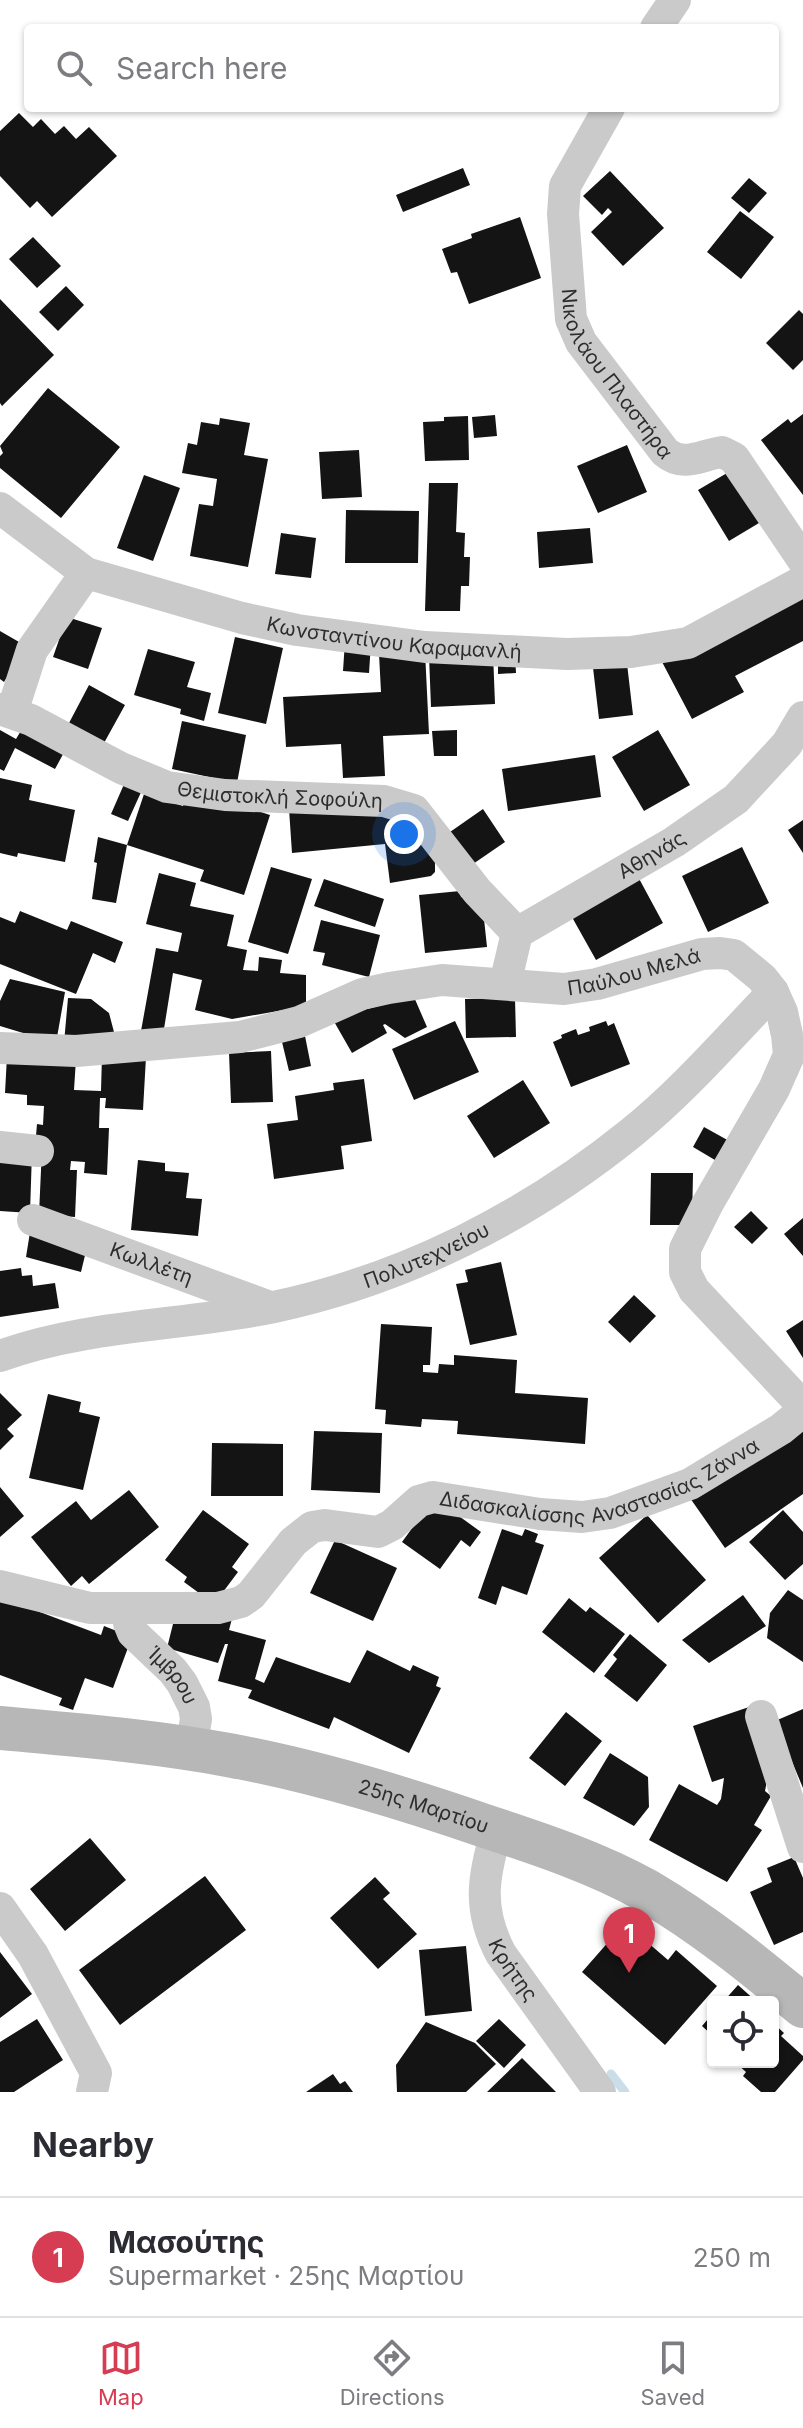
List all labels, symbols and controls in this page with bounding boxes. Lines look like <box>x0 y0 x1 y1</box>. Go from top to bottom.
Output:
search box <box>24 24 779 112</box>
icon: search <box>52 46 96 90</box>
text: Search here <box>116 50 288 86</box>
street label: Νικολάου Πλαστήρα <box>557 288 678 464</box>
street label: Κωνσταντίνου Καραμανλή <box>264 612 522 664</box>
street label: Θεμιστοκλή Σοφούλη <box>175 777 383 813</box>
your location <box>384 814 424 854</box>
street label: Αθηνάς <box>614 826 690 884</box>
street label: Παύλου Μελά <box>566 943 703 1000</box>
street label: Πολυτεχνείου <box>360 1217 493 1293</box>
street label: Κωλλέτη <box>106 1237 196 1290</box>
street label: Διδασκαλίσσης Αναστασίας Ζάννα <box>438 1433 763 1529</box>
street label: Ίμβρου <box>142 1641 203 1708</box>
street label: 25ης Μαρτίου <box>356 1774 492 1838</box>
pin: 1 <box>603 1907 655 1973</box>
street label: Κρήτης <box>483 1935 543 2006</box>
map controls <box>707 1996 779 2068</box>
button: locate <box>707 1996 779 2068</box>
text: Nearby <box>32 2124 154 2165</box>
text: Μασούτης <box>108 2224 264 2260</box>
text: 1 <box>52 2242 64 2273</box>
text: 250 m <box>693 2242 771 2273</box>
text: Supermarket · 25ης Μαρτίου <box>108 2260 464 2291</box>
tab: Map <box>98 2336 144 2410</box>
tab: Directions <box>340 2336 445 2410</box>
tab: Saved <box>641 2336 705 2410</box>

